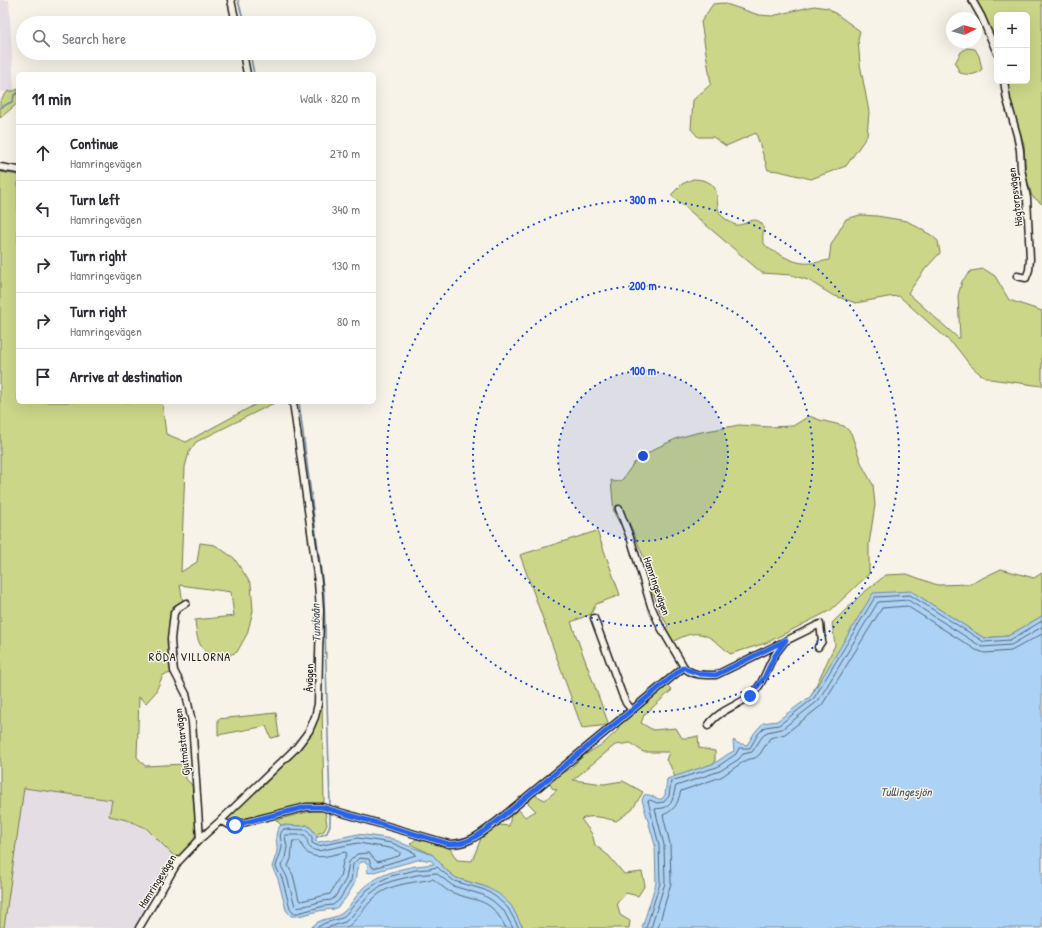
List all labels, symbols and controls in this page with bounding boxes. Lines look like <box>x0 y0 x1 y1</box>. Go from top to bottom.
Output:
north arrow <box>946 12 982 48</box>
map controls <box>994 12 1030 84</box>
button: + <box>994 12 1030 48</box>
search box <box>16 16 376 60</box>
icon: search <box>30 27 52 49</box>
text: Search here <box>62 28 126 49</box>
button: − <box>994 48 1030 84</box>
text: 11 min <box>32 87 71 110</box>
text: Walk · 820 m <box>300 89 360 107</box>
text: Continue <box>70 133 118 154</box>
icon: ahead <box>32 142 54 164</box>
text: 270 m <box>330 144 360 162</box>
text: Hamringevägen <box>70 154 142 172</box>
street label: Högtorpsvägen <box>1004 167 1026 227</box>
text: Turn left <box>70 189 120 210</box>
text: 300 m <box>629 191 657 208</box>
icon: left <box>32 198 54 220</box>
text: 340 m <box>332 200 360 218</box>
text: Hamringevägen <box>70 210 142 228</box>
text: Turn right <box>70 245 126 266</box>
icon: right <box>32 254 54 276</box>
text: 130 m <box>332 256 360 274</box>
text: Hamringevägen <box>70 266 142 284</box>
text: 200 m <box>629 277 657 294</box>
text: Turn right <box>70 301 126 322</box>
icon: right <box>32 310 54 332</box>
text: 80 m <box>337 312 360 330</box>
text: Hamringevägen <box>70 322 142 340</box>
text: 100 m <box>630 362 656 379</box>
icon: arrive <box>32 366 54 388</box>
text: Arrive at destination <box>70 366 182 387</box>
centre of rings <box>636 449 650 463</box>
street label: Hamringevägen <box>640 555 674 617</box>
water label: Tumbaån <box>306 602 325 642</box>
district label: RÖDA VILLORNA <box>149 648 231 665</box>
street label: Åvägen <box>302 664 316 692</box>
route end <box>741 687 759 705</box>
street label: Gjutmästarvägen <box>171 708 193 776</box>
water label: Tullingesjön <box>880 783 933 800</box>
route start <box>226 816 244 834</box>
street label: Hamringevägen <box>135 851 179 911</box>

